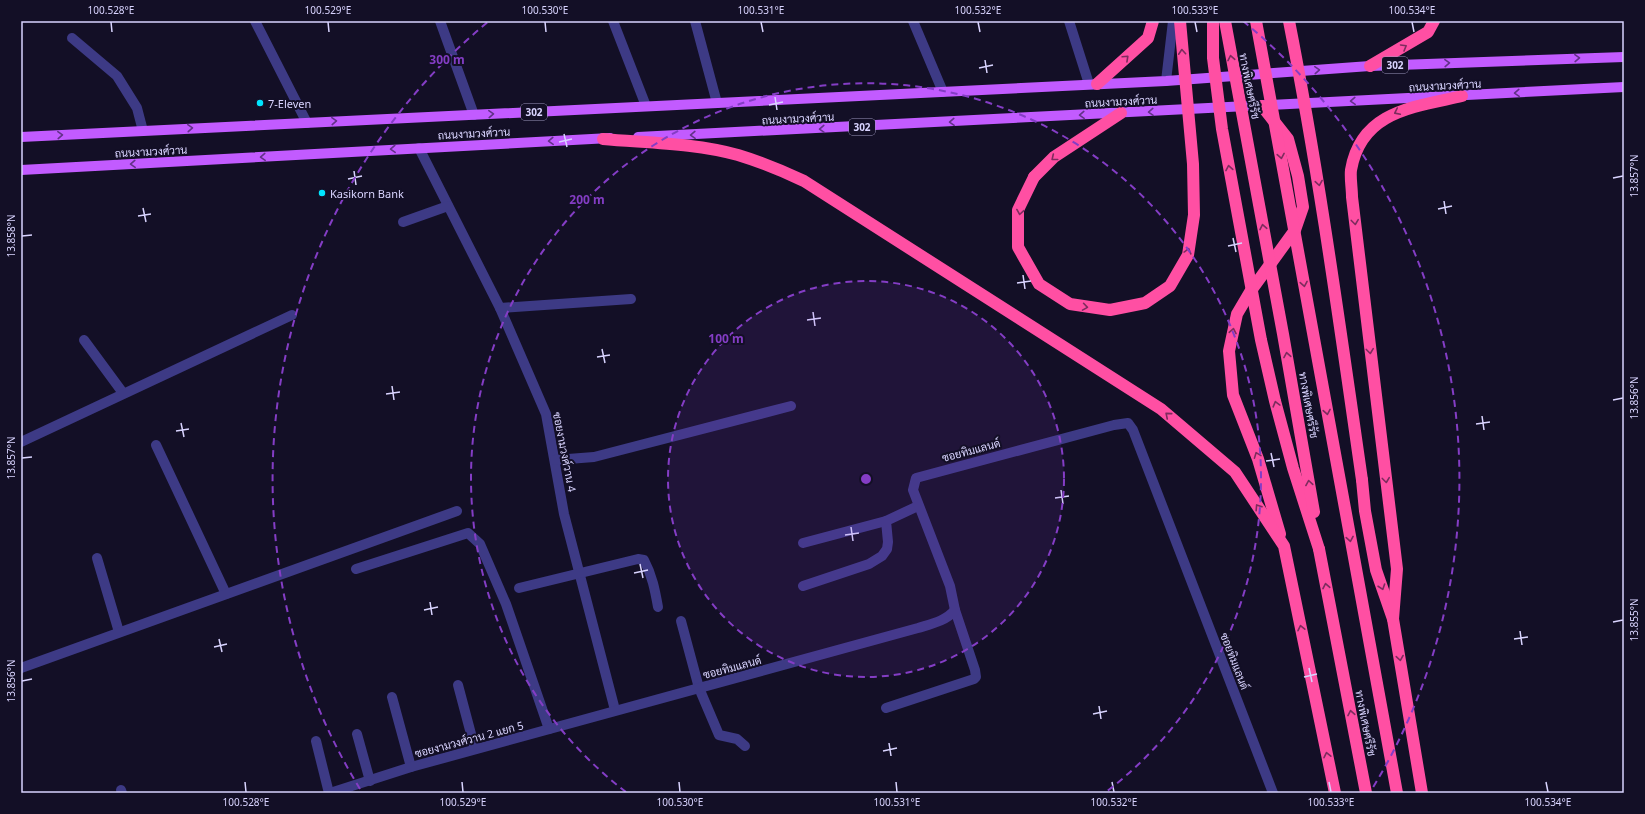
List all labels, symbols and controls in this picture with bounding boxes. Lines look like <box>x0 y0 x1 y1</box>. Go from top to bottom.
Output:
text: 100.528°E <box>88 3 134 17</box>
text: 100.529°E <box>305 3 351 17</box>
text: 100.530°E <box>522 3 568 17</box>
text: 100.531°E <box>738 3 784 17</box>
text: 100.532°E <box>955 3 1001 17</box>
text: 100.533°E <box>1172 3 1218 17</box>
text: 100.534°E <box>1389 3 1435 17</box>
one-way arrow <box>1400 44 1407 51</box>
one-way arrow <box>1178 49 1187 55</box>
text: 300 m <box>429 51 465 68</box>
street label: ทางพิเศษศรีรัช <box>1236 52 1264 121</box>
one-way arrow <box>1574 54 1580 63</box>
one-way arrow <box>1121 55 1129 63</box>
one-way arrow <box>1228 55 1236 61</box>
road number: 302 <box>1382 57 1408 73</box>
one-way arrow <box>1444 59 1450 68</box>
one-way arrow <box>1314 65 1320 74</box>
street label: ถนนงามวงศ์วาน <box>1408 76 1482 94</box>
one-way arrow <box>1514 89 1520 97</box>
street label: ถนนงามวงศ์วาน <box>1084 92 1158 110</box>
place label: 7-Eleven <box>268 96 311 111</box>
one-way arrow <box>1350 97 1356 106</box>
marker: 7-Eleven <box>255 98 265 108</box>
road number: 302 <box>521 104 547 120</box>
one-way arrow <box>1148 107 1154 116</box>
one-way arrow <box>1394 108 1401 115</box>
one-way arrow <box>488 109 494 118</box>
street label: ถนนงามวงศ์วาน <box>761 109 835 127</box>
one-way arrow <box>1079 111 1085 120</box>
one-way arrow <box>331 117 337 126</box>
one-way arrow <box>949 118 955 127</box>
road number: 302 <box>849 119 875 135</box>
one-way arrow <box>187 124 193 133</box>
street label: ถนนงามวงศ์วาน <box>437 124 511 142</box>
one-way arrow <box>819 125 825 133</box>
one-way arrow <box>57 130 63 139</box>
one-way arrow <box>690 130 696 139</box>
one-way arrow <box>548 137 554 146</box>
street label: ถนนงามวงศ์วาน <box>114 142 188 160</box>
one-way arrow <box>390 145 396 154</box>
one-way arrow <box>260 152 266 161</box>
one-way arrow <box>1276 153 1285 159</box>
one-way arrow <box>1051 154 1058 161</box>
text: 13.857°N <box>1627 154 1641 198</box>
one-way arrow <box>130 160 136 168</box>
one-way arrow <box>1225 165 1234 171</box>
one-way arrow <box>1314 180 1322 186</box>
place label: Kasikorn Bank <box>330 186 404 201</box>
marker: Kasikorn Bank <box>317 188 327 198</box>
text: 200 m <box>569 191 605 208</box>
one-way arrow <box>1016 209 1024 216</box>
text: 13.858°N <box>4 214 18 258</box>
one-way arrow <box>1350 219 1359 225</box>
one-way arrow <box>1260 224 1268 230</box>
one-way arrow <box>1183 248 1191 254</box>
one-way arrow <box>1299 280 1308 287</box>
one-way arrow <box>1082 302 1089 311</box>
one-way arrow <box>1229 327 1237 334</box>
text: 100 m <box>708 330 744 347</box>
one-way arrow <box>1365 348 1374 354</box>
one-way arrow <box>1283 352 1292 358</box>
street label: ทางพิเศษศรีรัช <box>1296 371 1322 440</box>
text: 13.856°N <box>1627 376 1641 420</box>
one-way arrow <box>1272 401 1281 408</box>
one-way arrow <box>1322 408 1331 415</box>
street label: ซอยงามวงศ์วาน 4 <box>550 411 580 494</box>
one-way arrow <box>1165 413 1172 420</box>
street label: ซอยทิมแลนด์ <box>940 435 1002 465</box>
text: 13.857°N <box>4 436 18 480</box>
one-way arrow <box>1253 452 1261 459</box>
centre of rings <box>859 472 873 486</box>
one-way arrow <box>1381 477 1390 483</box>
one-way arrow <box>1305 480 1314 486</box>
one-way arrow <box>1255 504 1263 511</box>
one-way arrow <box>1345 536 1354 543</box>
one-way arrow <box>1323 583 1331 589</box>
one-way arrow <box>1377 584 1386 591</box>
text: 13.855°N <box>1627 598 1641 642</box>
one-way arrow <box>1297 624 1305 631</box>
street label: ซอยทิมแลนด์ <box>1217 630 1253 692</box>
street label: ซอยทิมแลนด์ <box>701 652 763 682</box>
one-way arrow <box>1395 655 1403 661</box>
text: 13.856°N <box>4 659 18 703</box>
street label: ทางพิเศษศรีรัช <box>1352 689 1380 758</box>
one-way arrow <box>1347 710 1356 717</box>
street label: ซอยงามวงศ์วาน 2 แยก 5 <box>413 717 525 761</box>
one-way arrow <box>1324 752 1332 758</box>
text: 100.528°E <box>223 795 269 809</box>
text: 100.529°E <box>440 795 486 809</box>
text: 100.530°E <box>657 795 703 809</box>
text: 100.531°E <box>874 795 920 809</box>
text: 100.532°E <box>1091 795 1137 809</box>
text: 100.533°E <box>1308 795 1354 809</box>
text: 100.534°E <box>1525 795 1571 809</box>

